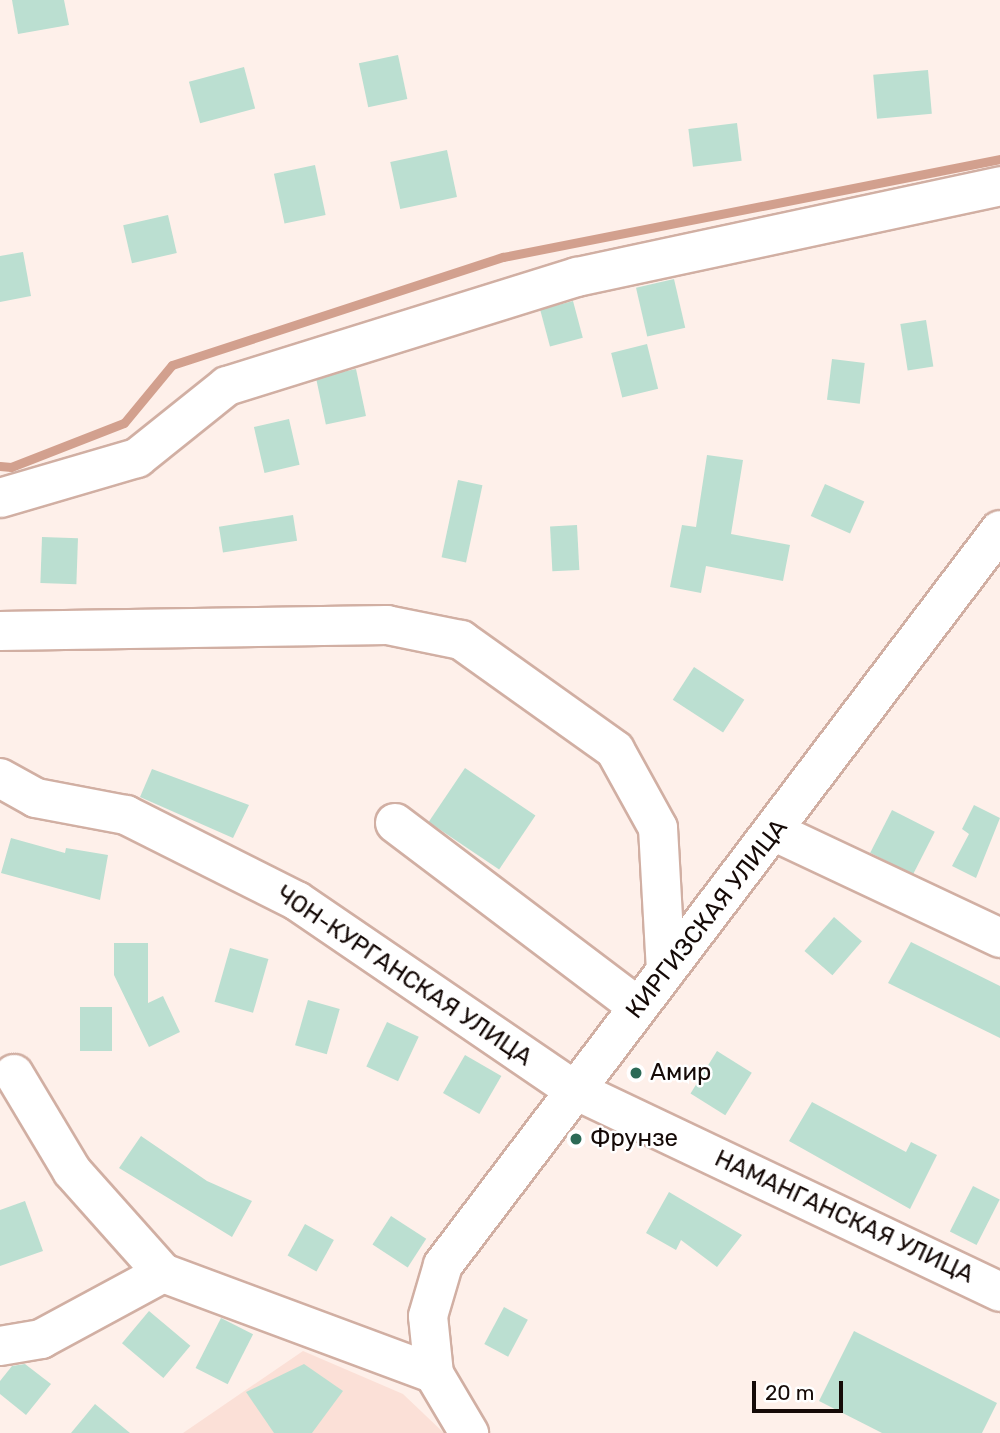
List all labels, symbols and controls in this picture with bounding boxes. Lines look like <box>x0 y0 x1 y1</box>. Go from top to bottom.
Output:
street label: КИРГИЗСКАЯ УЛИЦА <box>620 814 794 1024</box>
street label: ЧОН-КУРГАНСКАЯ УЛИЦА <box>271 880 537 1072</box>
place label: Амир <box>650 1059 711 1087</box>
marker: Амир <box>628 1065 644 1081</box>
place label: Фрунзе <box>590 1125 678 1153</box>
marker: Фрунзе <box>568 1131 584 1147</box>
street label: НАМАНГАНСКАЯ УЛИЦА <box>710 1144 978 1290</box>
scale bar <box>755 1366 846 1410</box>
text: 20 m <box>765 1380 814 1405</box>

